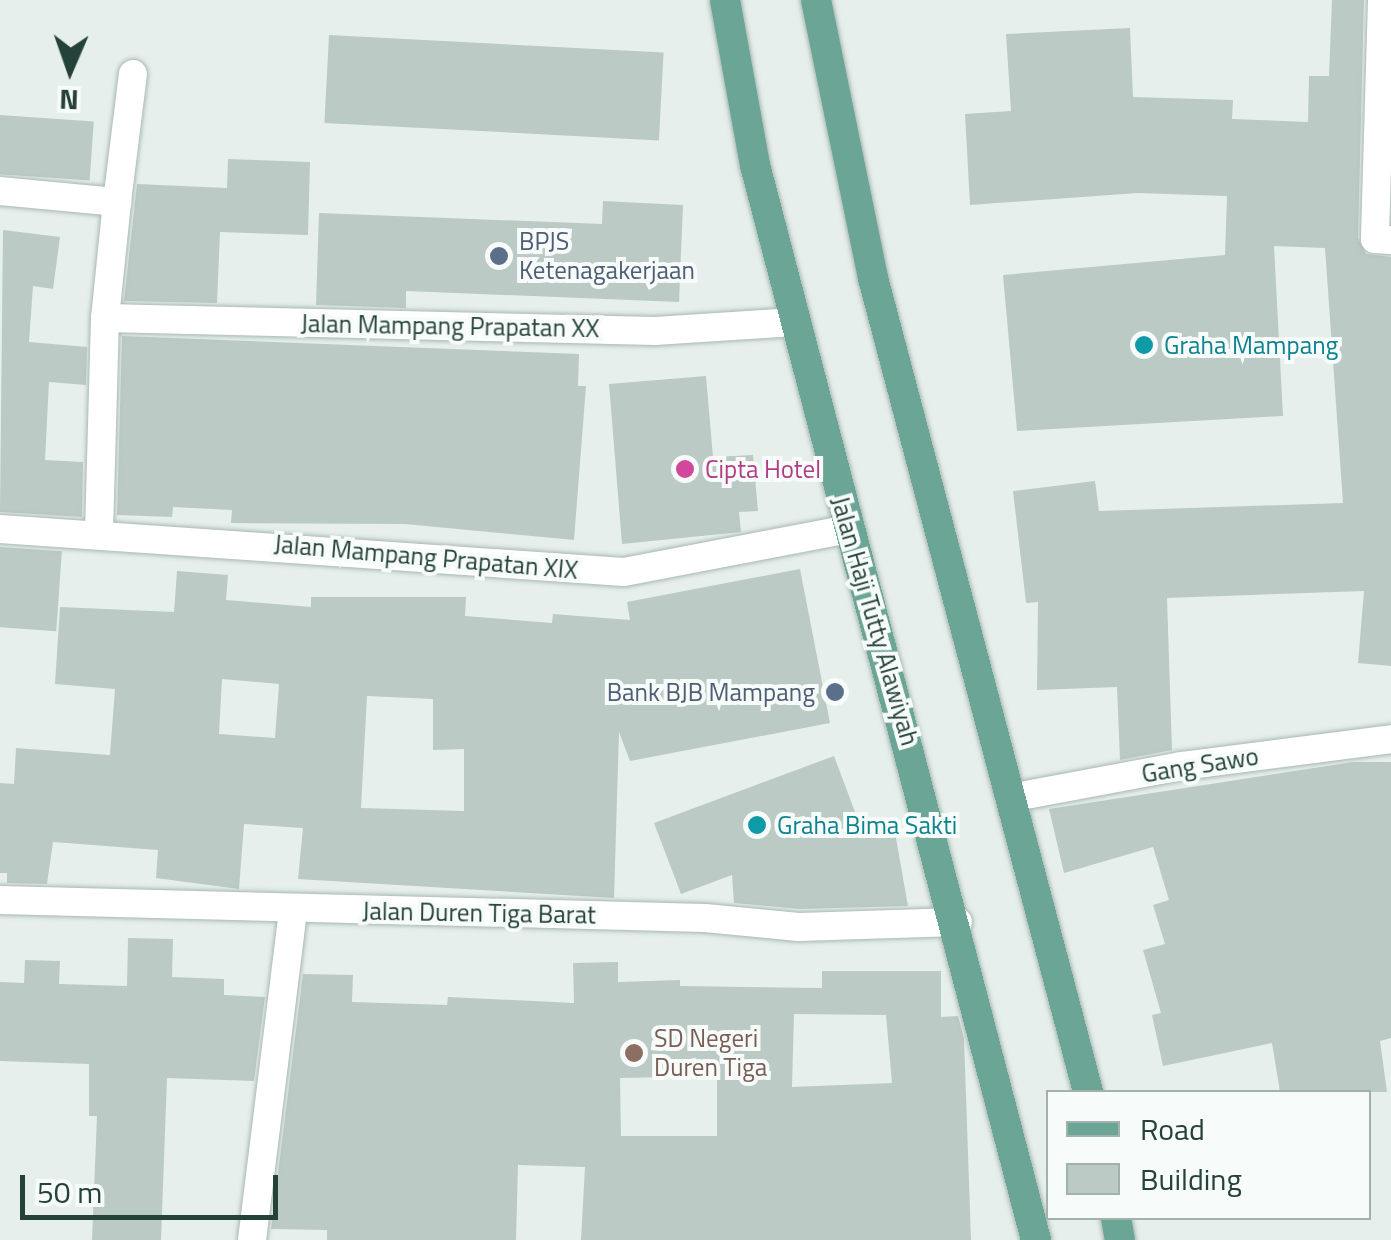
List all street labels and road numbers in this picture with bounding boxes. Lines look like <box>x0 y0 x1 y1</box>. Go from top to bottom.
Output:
street label: Jalan Mampang Prapatan XX <box>300 308 600 344</box>
street label: Jalan Haji Tutty Alawiyah <box>825 493 925 749</box>
street label: Jalan Mampang Prapatan XIX <box>273 529 579 585</box>
street label: Gang Sawo <box>1139 741 1261 789</box>
street label: Jalan Duren Tiga Barat <box>362 896 596 930</box>

